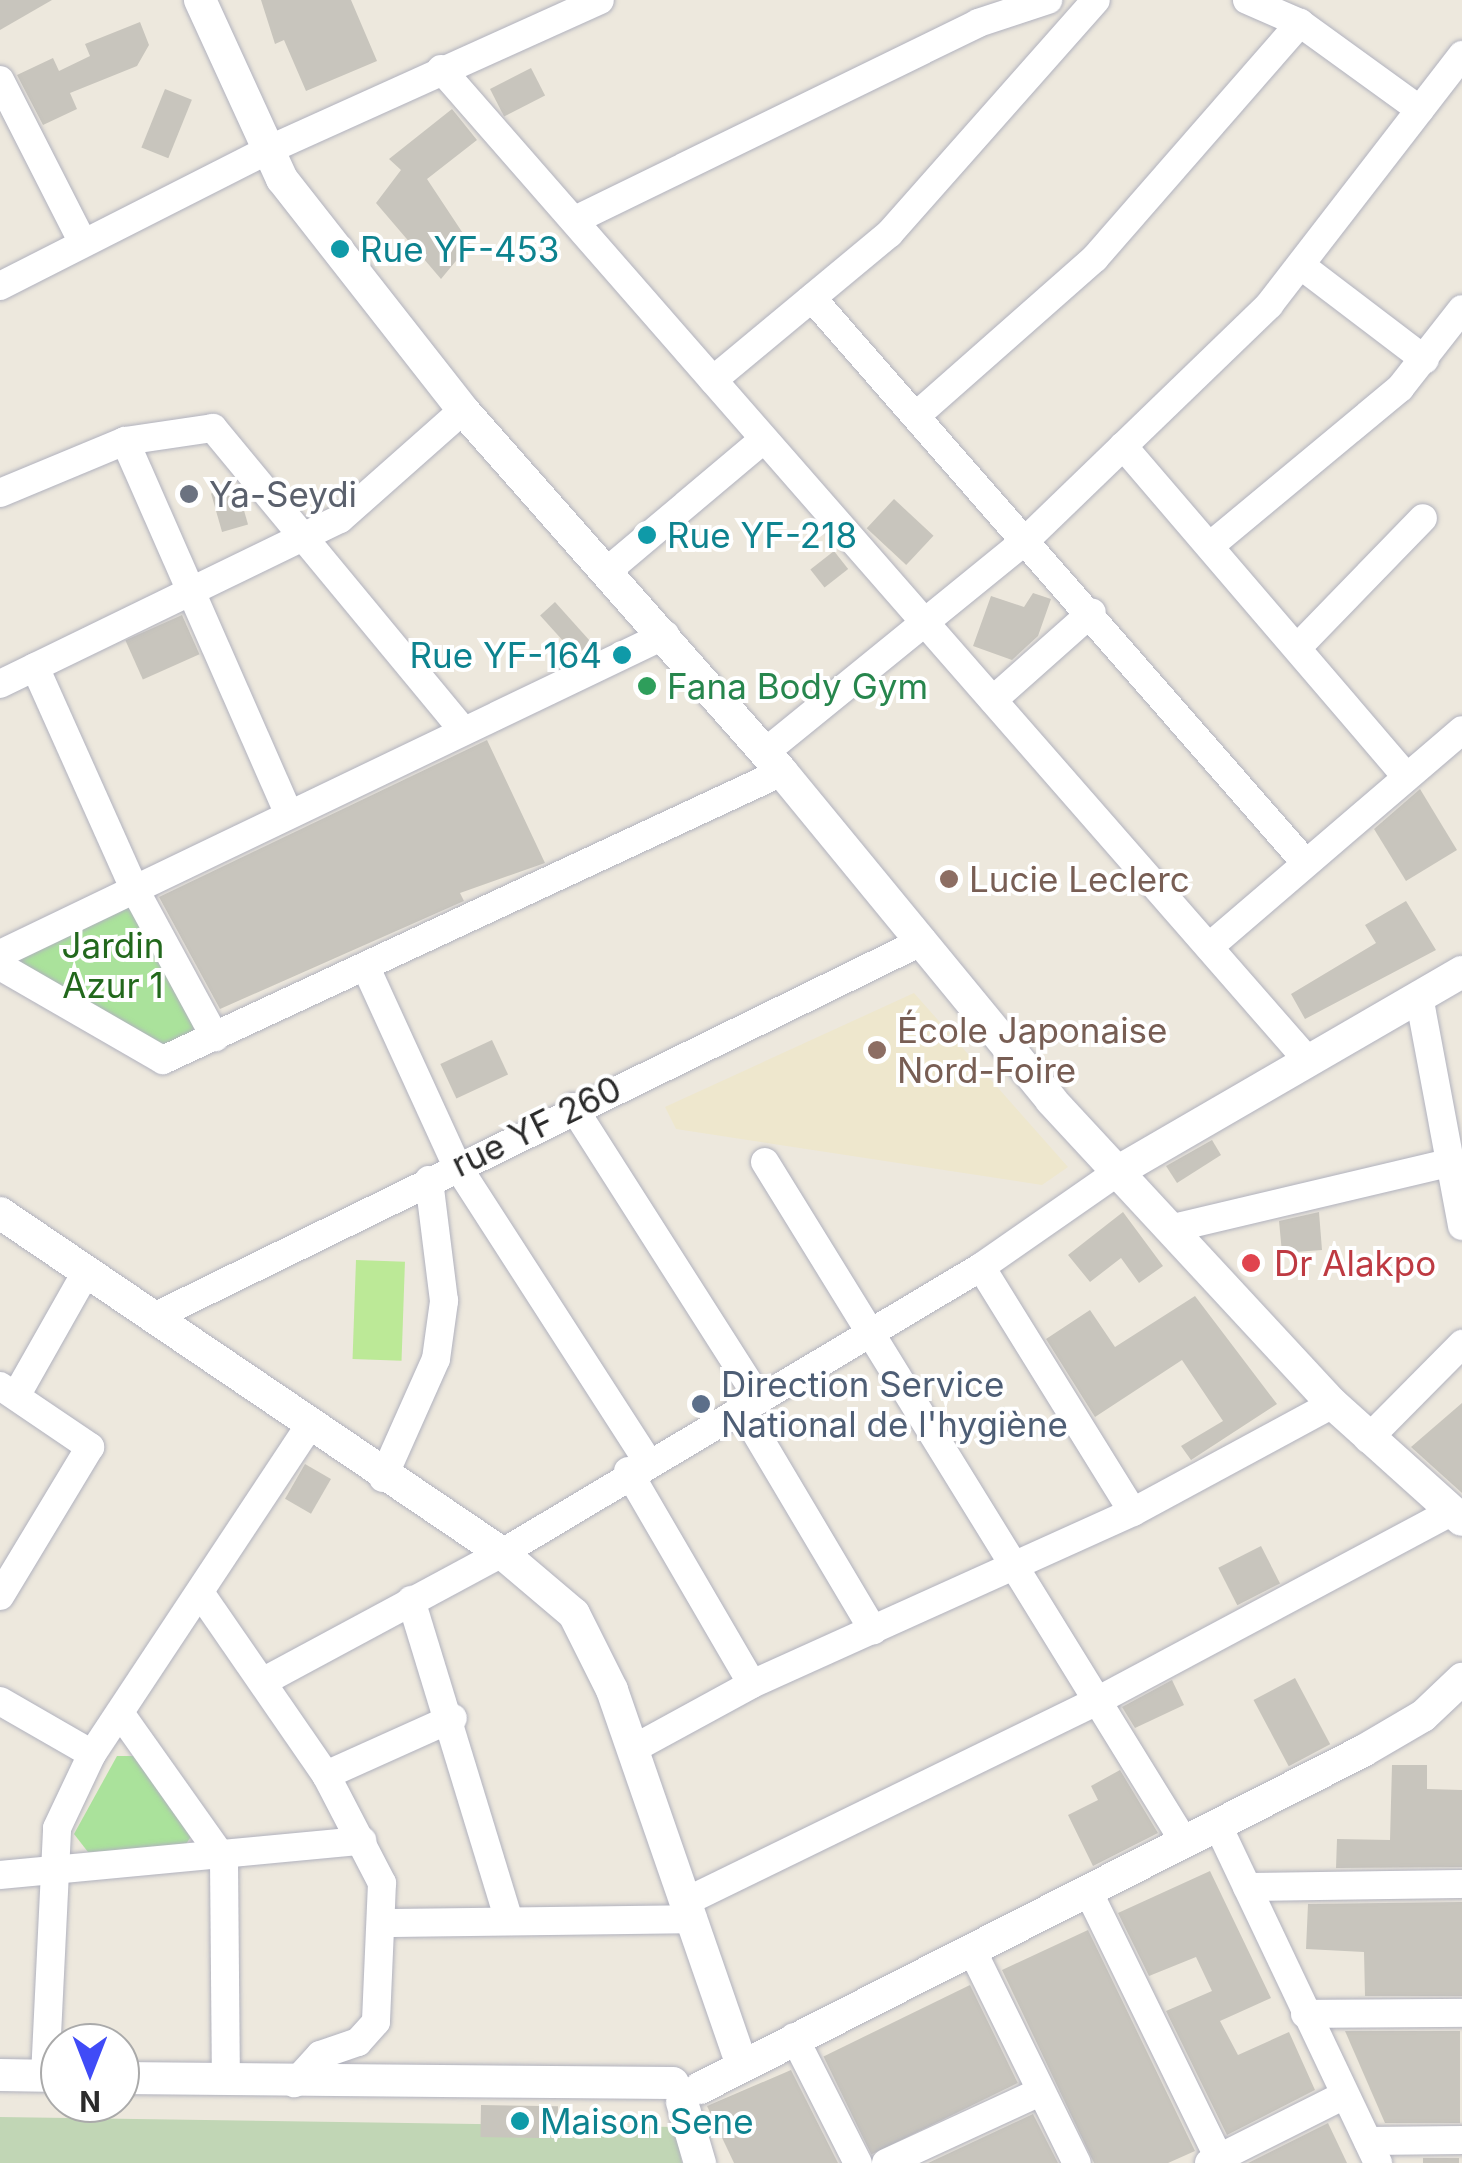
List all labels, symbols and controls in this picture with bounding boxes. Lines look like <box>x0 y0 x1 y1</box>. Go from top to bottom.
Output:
place label: Rue YF-453 <box>360 228 559 270</box>
marker: Rue YF-453 <box>329 238 351 260</box>
place label: Ya-Seydi <box>209 473 357 515</box>
marker: Ya-Seydi <box>178 483 200 505</box>
place label: Rue YF-218 <box>667 514 857 556</box>
marker: Rue YF-218 <box>636 524 658 546</box>
place label: Rue YF-164 <box>409 634 602 676</box>
marker: Rue YF-164 <box>611 644 633 666</box>
place label: Fana Body Gym <box>667 665 928 707</box>
marker: Fana Body Gym <box>636 675 658 697</box>
place label: Lucie Leclerc <box>969 858 1190 900</box>
marker: Lucie Leclerc <box>938 868 960 890</box>
park label: Jardin Azur 1 <box>62 924 164 1006</box>
place label: École Japonaise Nord-Foire <box>897 1009 1167 1091</box>
marker: École Japonaise Nord-Foire <box>866 1039 888 1061</box>
street label: rue YF 260 <box>444 1067 628 1185</box>
place label: Dr Alakpo <box>1274 1242 1436 1284</box>
marker: Dr Alakpo <box>1238 1250 1264 1276</box>
place label: Direction Service National de l'hygiène <box>721 1363 1068 1445</box>
marker: Direction Service National de l'hygiène <box>690 1393 712 1415</box>
north arrow <box>40 2023 140 2123</box>
text: N <box>79 2084 101 2118</box>
place label: Maison Sene <box>540 2100 754 2142</box>
marker: Maison Sene <box>509 2110 531 2132</box>

